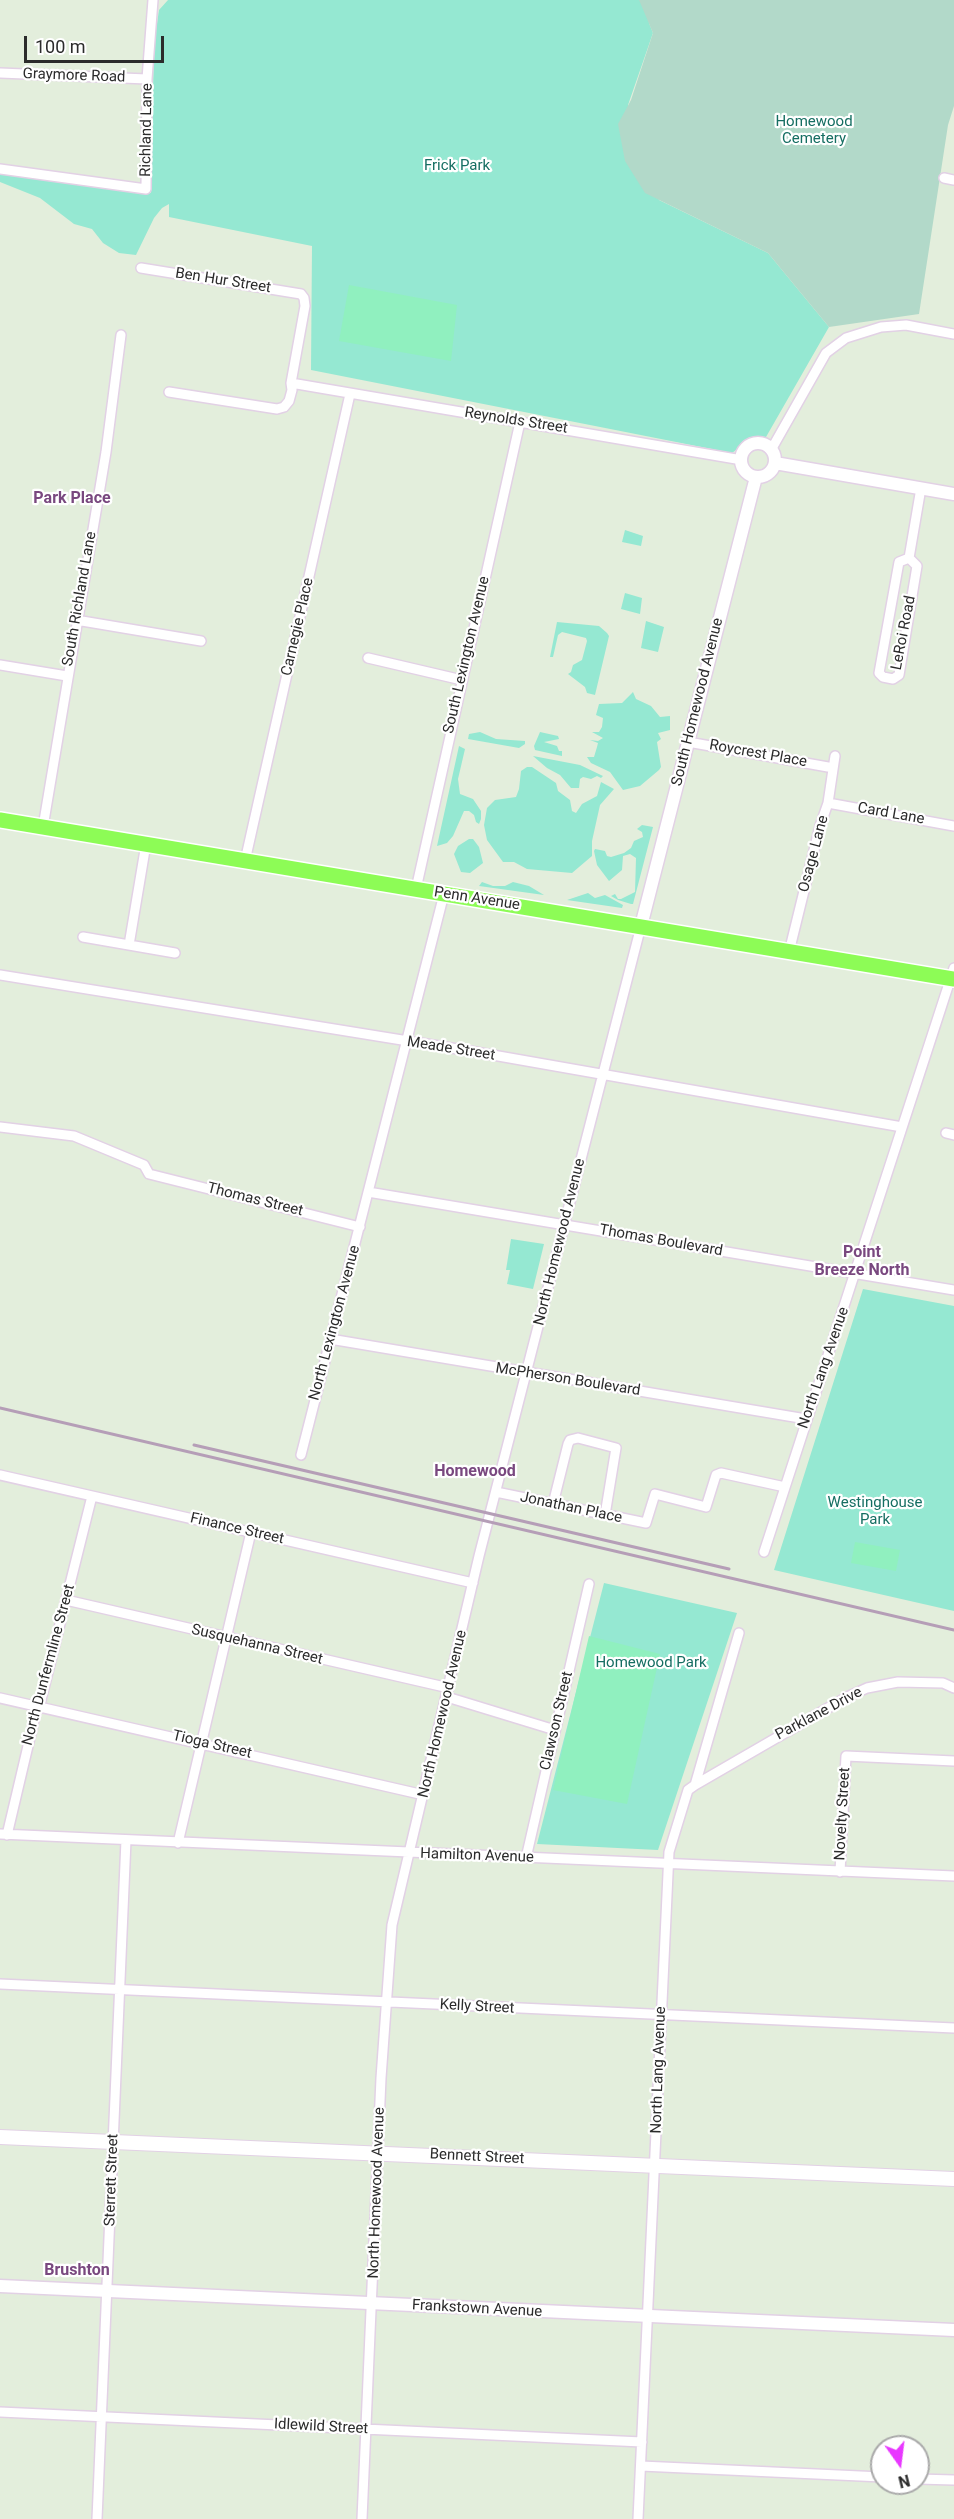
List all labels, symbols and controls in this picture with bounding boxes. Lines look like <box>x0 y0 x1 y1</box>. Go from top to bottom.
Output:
scale bar <box>27 24 166 62</box>
text: 100 m <box>35 36 86 57</box>
street label: Graymore Road <box>22 65 126 87</box>
street label: Richland Lane <box>137 83 157 177</box>
park label: Homewood Cemetery <box>775 113 853 148</box>
park label: Frick Park <box>424 157 490 175</box>
street label: Ben Hur Street <box>174 265 272 297</box>
street label: Reynolds Street <box>463 404 569 438</box>
district label: Park Place <box>33 489 111 509</box>
street label: South Richland Lane <box>59 530 101 668</box>
street label: South Lexington Avenue <box>440 575 494 735</box>
street label: Carnegie Place <box>278 576 318 678</box>
street label: LeRoi Road <box>888 594 920 672</box>
street label: South Homewood Avenue <box>668 616 728 788</box>
street label: Roycrest Place <box>708 737 808 771</box>
street label: Card Lane <box>856 799 926 829</box>
street label: Osage Lane <box>795 814 833 894</box>
street label: Penn Avenue <box>433 883 521 915</box>
street label: Meade Street <box>406 1033 496 1065</box>
street label: North Homewood Avenue <box>531 1157 589 1327</box>
street label: Thomas Street <box>205 1179 305 1221</box>
street label: Thomas Boulevard <box>598 1221 724 1261</box>
street label: North Lexington Avenue <box>306 1243 364 1403</box>
district label: Point Breeze North <box>815 1243 909 1281</box>
street label: North Lang Avenue <box>795 1305 853 1431</box>
street label: McPherson Boulevard <box>494 1360 642 1400</box>
district label: Homewood <box>434 1462 516 1482</box>
street label: Jonathan Place <box>518 1488 624 1528</box>
park label: Westinghouse Park <box>828 1494 922 1529</box>
street label: Finance Street <box>188 1509 286 1549</box>
street label: North Dunfermline Street <box>19 1582 79 1748</box>
street label: Susquehanna Street <box>190 1621 324 1669</box>
street label: North Homewood Avenue <box>415 1628 471 1800</box>
park label: Homewood Park <box>595 1654 707 1672</box>
street label: Clawson Street <box>537 1670 577 1772</box>
street label: Parklane Drive <box>773 1684 865 1744</box>
street label: Tioga Street <box>170 1727 254 1763</box>
street label: Novelty Street <box>832 1767 854 1861</box>
street label: Hamilton Avenue <box>420 1845 534 1867</box>
street label: Kelly Street <box>439 1996 515 2018</box>
street label: North Lang Avenue <box>648 2006 670 2134</box>
street label: North Homewood Avenue <box>365 2107 389 2279</box>
street label: Sterrett Street <box>101 2133 123 2227</box>
street label: Bennett Street <box>429 2146 525 2168</box>
district label: Brushton <box>44 2261 110 2281</box>
street label: Frankstown Avenue <box>411 2297 543 2321</box>
street label: Idlewild Street <box>273 2416 369 2438</box>
north arrow <box>870 2435 930 2495</box>
text: N <box>896 2470 912 2492</box>

